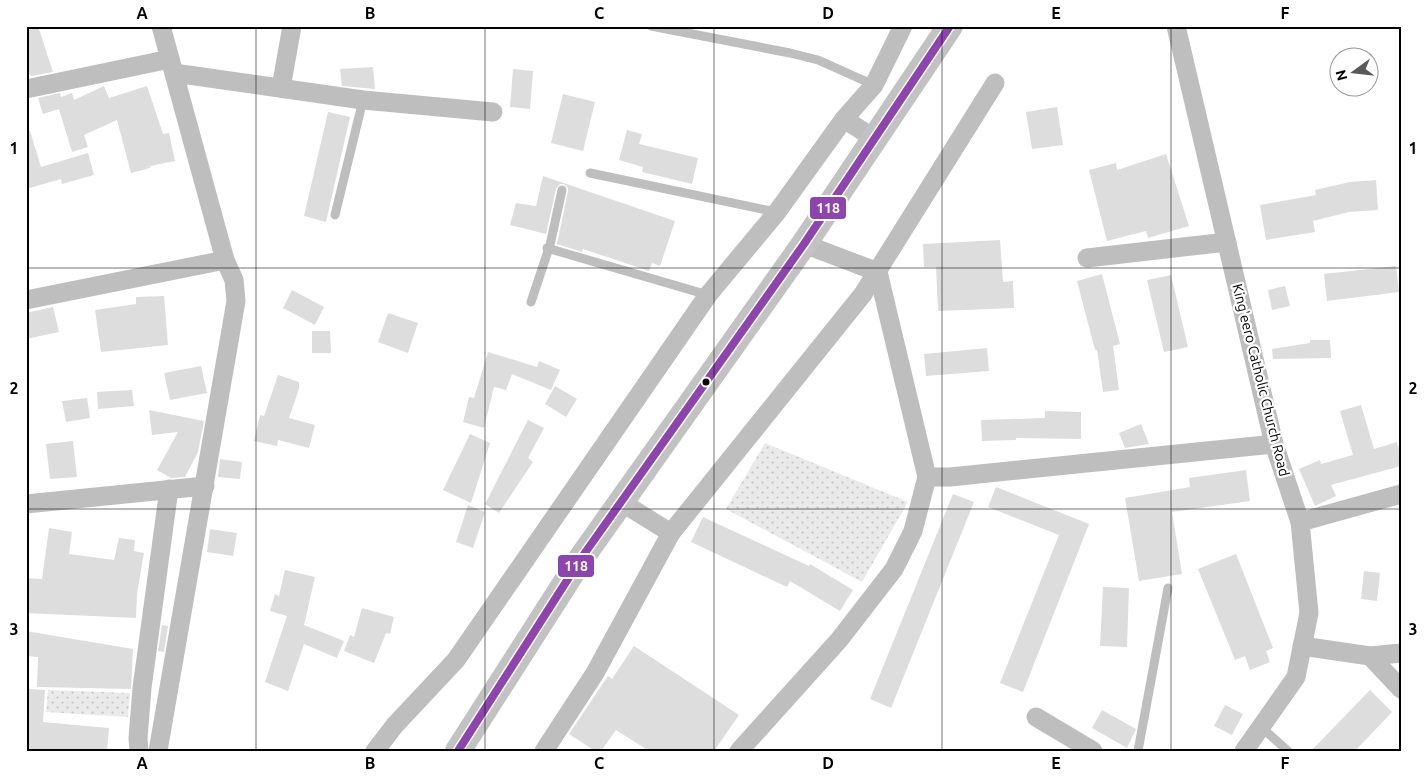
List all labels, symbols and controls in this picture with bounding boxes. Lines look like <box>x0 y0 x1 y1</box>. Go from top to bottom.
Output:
text: A <box>136 4 148 22</box>
text: B <box>365 4 375 22</box>
text: C <box>594 4 604 22</box>
text: D <box>822 4 834 22</box>
text: E <box>1051 4 1061 22</box>
text: F <box>1281 4 1290 22</box>
north arrow <box>1330 48 1380 98</box>
text: N <box>1332 68 1351 82</box>
text: 1 <box>9 139 19 157</box>
text: 1 <box>1408 139 1418 157</box>
line badge: 118 <box>809 196 847 220</box>
text: 118 <box>816 200 840 216</box>
street label: King'eero Catholic Church Road <box>1229 282 1293 478</box>
unlabelled marker <box>701 377 711 387</box>
text: 2 <box>9 379 19 397</box>
text: 2 <box>1408 379 1418 397</box>
line badge: 118 <box>557 554 595 578</box>
text: 118 <box>564 558 588 574</box>
text: 3 <box>9 620 19 638</box>
text: 3 <box>1408 620 1418 638</box>
text: A <box>136 754 148 772</box>
text: B <box>365 754 375 772</box>
text: C <box>594 754 604 772</box>
text: D <box>822 754 834 772</box>
text: E <box>1051 754 1061 772</box>
text: F <box>1281 754 1290 772</box>

